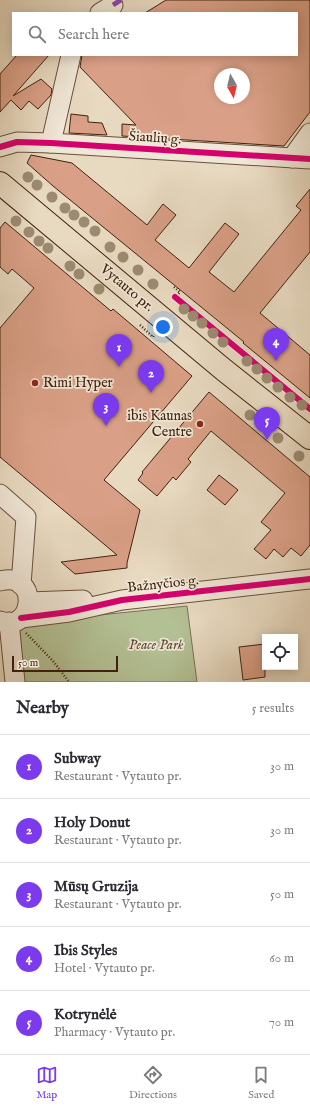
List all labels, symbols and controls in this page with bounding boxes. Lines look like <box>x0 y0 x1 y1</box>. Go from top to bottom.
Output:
search box <box>12 12 298 56</box>
icon: search <box>26 23 48 45</box>
text: Search here <box>58 25 129 44</box>
north arrow <box>214 68 250 104</box>
street label: Šiaulių g. <box>128 126 182 149</box>
street label: Vytauto pr. <box>96 260 158 316</box>
your location <box>153 317 173 337</box>
pin: 4 <box>263 328 289 361</box>
pin: 1 <box>106 334 132 367</box>
pin: 2 <box>138 360 164 393</box>
place label: Rimi Hyper <box>43 374 113 392</box>
marker: Rimi Hyper <box>30 378 40 388</box>
pin: 3 <box>93 393 119 426</box>
place label: ibis Kaunas Centre <box>127 407 193 441</box>
pin: 5 <box>254 407 280 440</box>
marker: ibis Kaunas Centre <box>195 419 205 429</box>
street label: Bažnyčios g. <box>126 571 200 597</box>
map controls <box>262 634 298 670</box>
button: locate <box>262 634 298 670</box>
park label: Peace Park <box>129 636 184 654</box>
scale bar <box>12 654 118 673</box>
text: 50 m <box>18 656 38 670</box>
text: Nearby <box>16 698 69 719</box>
text: 5 results <box>252 700 294 717</box>
text: Subway <box>54 749 101 768</box>
text: 1 <box>27 758 31 775</box>
text: 30 m <box>270 758 294 775</box>
text: Restaurant · Vytauto pr. <box>54 768 182 785</box>
text: Holy Donut <box>54 813 130 832</box>
text: 2 <box>26 822 32 839</box>
text: 30 m <box>270 822 294 839</box>
text: Restaurant · Vytauto pr. <box>54 832 182 849</box>
text: Mūsų Gruzija <box>54 877 138 896</box>
text: 3 <box>27 886 31 903</box>
text: 50 m <box>270 886 294 903</box>
text: Restaurant · Vytauto pr. <box>54 896 182 913</box>
text: Ibis Styles <box>54 941 117 960</box>
text: 4 <box>26 950 32 967</box>
text: 60 m <box>269 950 294 967</box>
text: Hotel · Vytauto pr. <box>54 960 155 977</box>
text: Kotrynėlė <box>54 1005 117 1024</box>
text: 5 <box>27 1014 31 1031</box>
text: 70 m <box>269 1014 294 1031</box>
text: Pharmacy · Vytauto pr. <box>54 1024 175 1041</box>
tab: Map <box>36 1064 58 1102</box>
tab: Directions <box>129 1064 177 1102</box>
tab: Saved <box>248 1064 274 1102</box>

